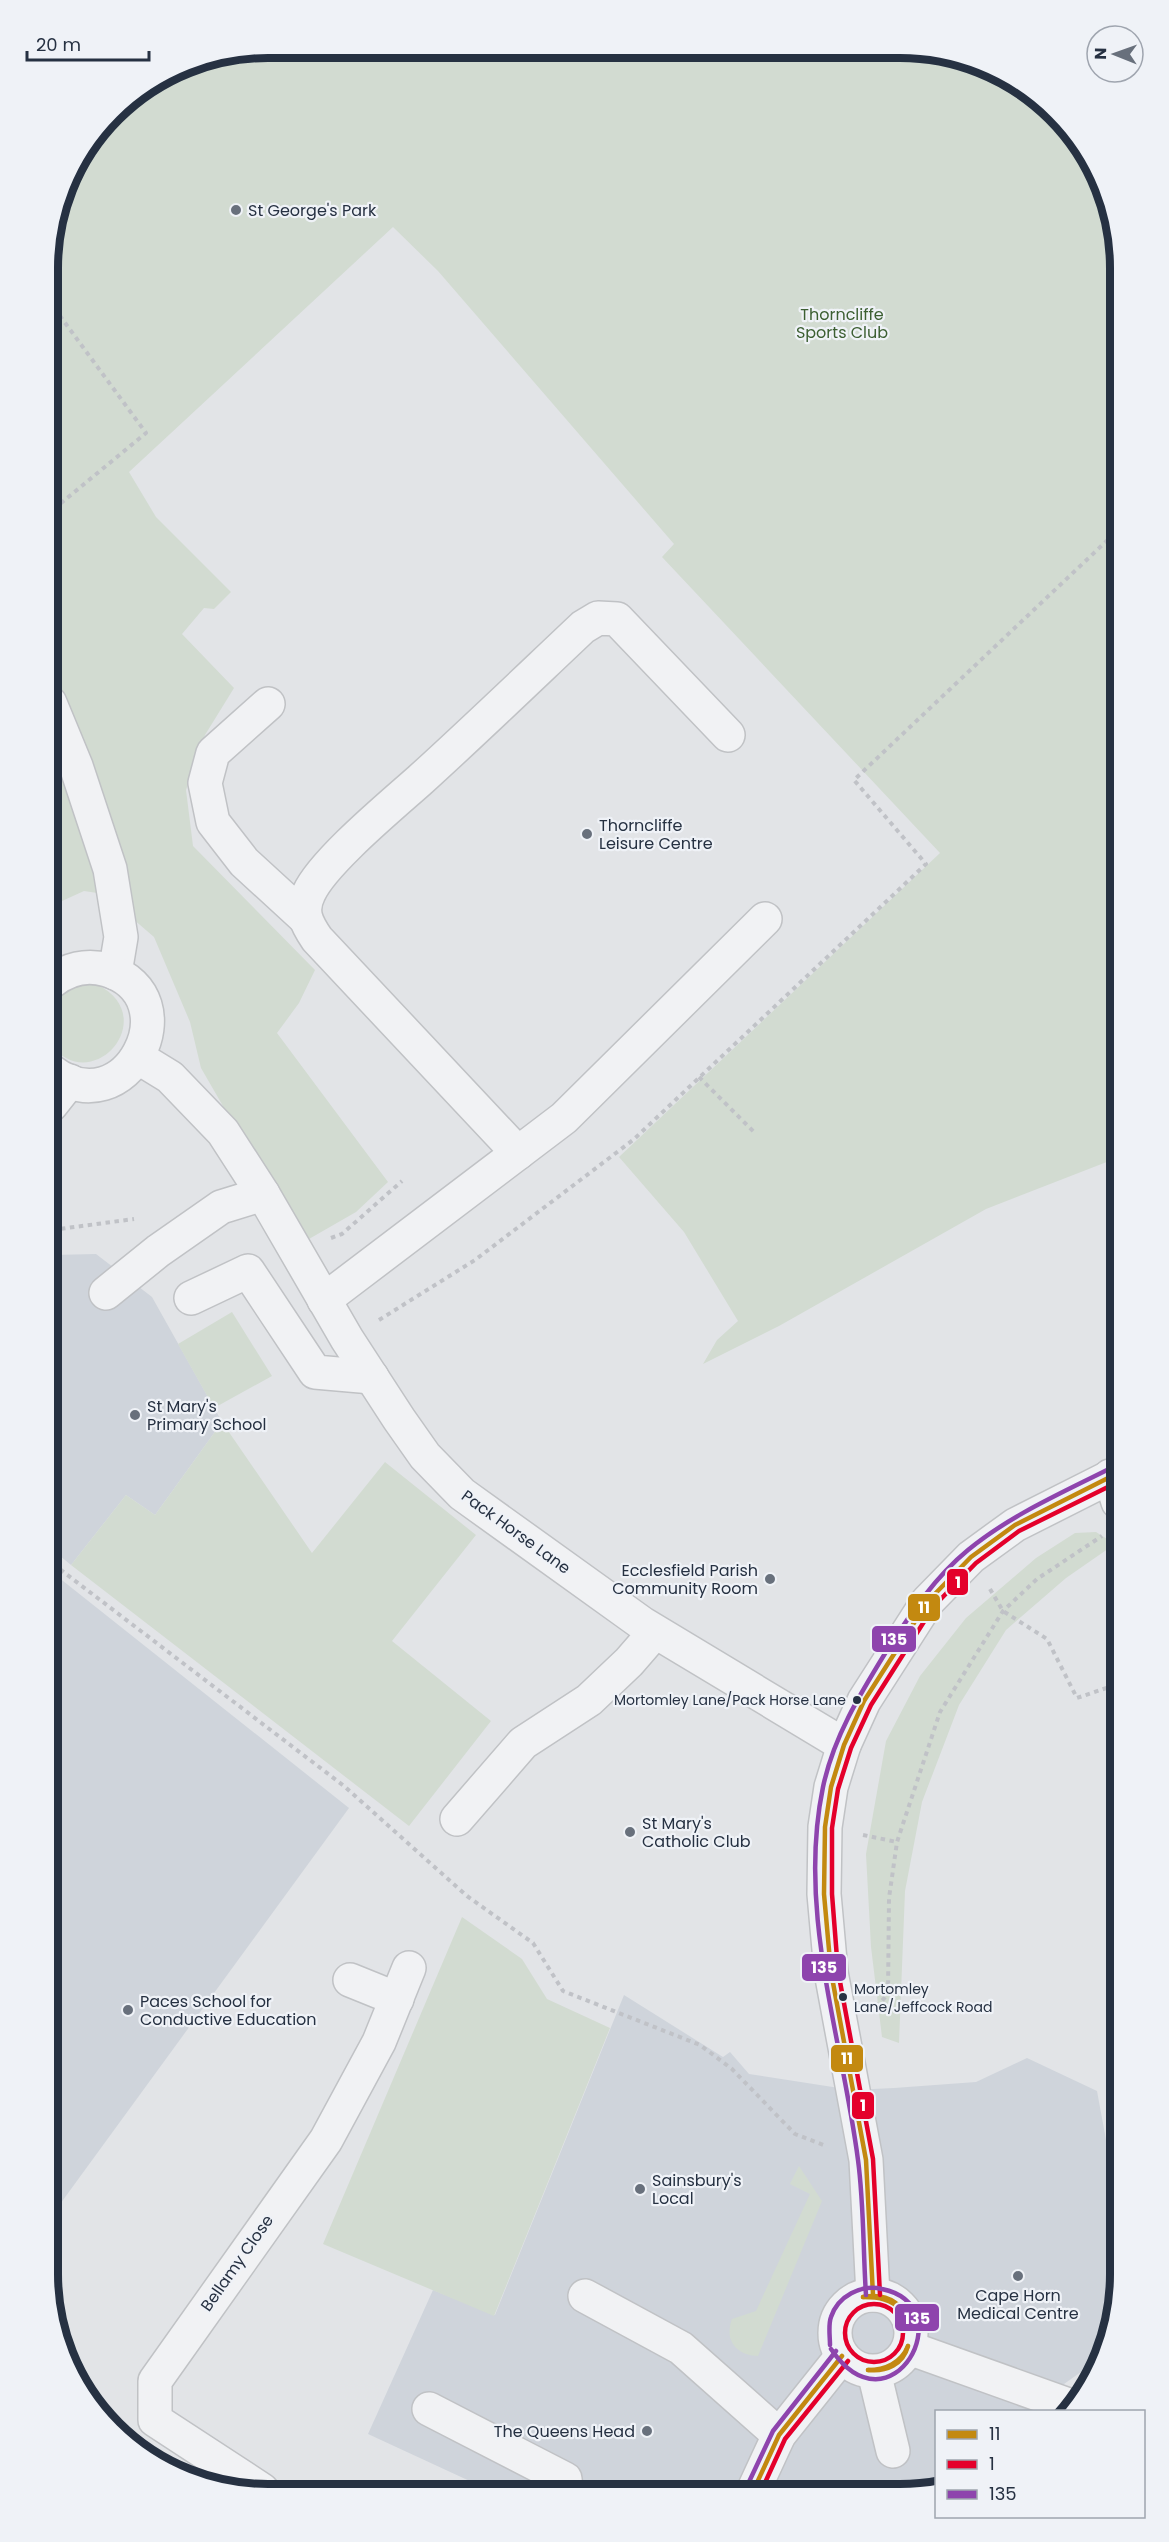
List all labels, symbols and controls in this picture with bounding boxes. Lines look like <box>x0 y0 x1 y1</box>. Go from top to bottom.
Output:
scale bar <box>27 24 148 62</box>
north arrow <box>1085 24 1145 84</box>
text: 20 m <box>36 32 81 57</box>
text: N <box>1089 48 1112 60</box>
place label: St George's Park <box>248 199 377 222</box>
marker: St George's Park <box>229 203 243 217</box>
park label: Thorncliffe Sports Club <box>796 303 888 344</box>
place label: Thorncliffe Leisure Centre <box>599 814 713 855</box>
marker: Thorncliffe Leisure Centre <box>580 827 594 841</box>
place label: St Mary's Primary School <box>147 1395 266 1436</box>
marker: St Mary's Primary School <box>128 1408 142 1422</box>
street label: Pack Horse Lane <box>457 1484 575 1580</box>
place label: Ecclesfield Parish Community Room <box>612 1559 758 1600</box>
line badge: 1 <box>946 1568 969 1596</box>
text: 1 <box>955 1571 961 1594</box>
marker: Ecclesfield Parish Community Room <box>763 1572 777 1586</box>
line badge: 11 <box>907 1593 941 1622</box>
text: 11 <box>918 1596 930 1619</box>
line badge: 135 <box>871 1625 917 1653</box>
text: 135 <box>881 1628 907 1651</box>
place label: Mortomley Lane/Pack Horse Lane <box>614 1690 846 1710</box>
marker: Mortomley Lane/Pack Horse Lane <box>851 1694 863 1706</box>
place label: St Mary's Catholic Club <box>642 1812 751 1853</box>
marker: St Mary's Catholic Club <box>623 1825 637 1839</box>
line badge: 135 <box>801 1953 847 1982</box>
text: 135 <box>811 1956 837 1979</box>
place label: Mortomley Lane/Jeffcock Road <box>854 1979 992 2017</box>
place label: Paces School for Conductive Education <box>140 1990 317 2031</box>
marker: Mortomley Lane/Jeffcock Road <box>837 1991 849 2003</box>
marker: Paces School for Conductive Education <box>121 2003 135 2017</box>
line badge: 11 <box>830 2044 864 2073</box>
text: 11 <box>841 2047 853 2070</box>
line badge: 1 <box>851 2091 875 2120</box>
text: 1 <box>860 2094 866 2117</box>
place label: Sainsbury's Local <box>652 2169 742 2210</box>
marker: Sainsbury's Local <box>633 2182 647 2196</box>
street label: Bellamy Close <box>195 2210 279 2316</box>
marker: Cape Horn Medical Centre <box>1011 2269 1025 2283</box>
place label: Cape Horn Medical Centre <box>957 2284 1079 2325</box>
line badge: 135 <box>894 2303 940 2332</box>
text: 135 <box>904 2307 930 2330</box>
legend <box>935 2410 1145 2518</box>
place label: The Queens Head <box>494 2420 635 2443</box>
text: 11 <box>989 2421 1001 2446</box>
marker: The Queens Head <box>640 2424 654 2438</box>
text: 1 <box>989 2451 995 2476</box>
text: 135 <box>989 2481 1017 2506</box>

